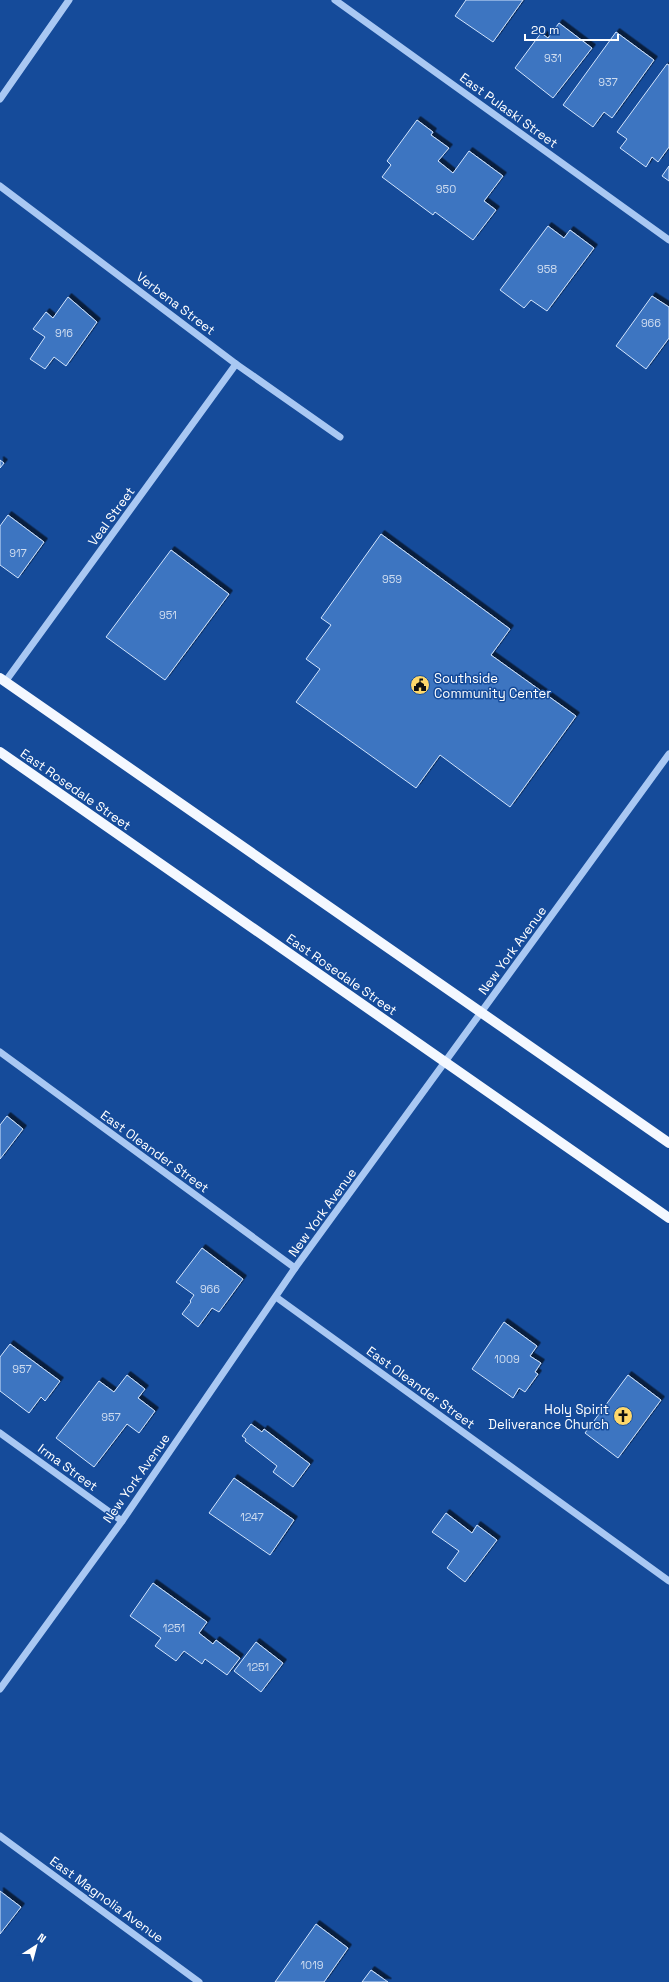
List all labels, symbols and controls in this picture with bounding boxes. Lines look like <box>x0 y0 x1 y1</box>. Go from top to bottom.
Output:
scale bar <box>525 16 618 42</box>
text: 20 m <box>531 22 559 38</box>
house number: 931 <box>544 51 562 65</box>
street label: East Pulaski Street <box>456 69 561 152</box>
house number: 937 <box>598 75 618 89</box>
house number: 950 <box>436 182 456 196</box>
house number: 958 <box>537 262 557 276</box>
street label: Verbena Street <box>133 268 219 339</box>
house number: 966 <box>641 316 661 330</box>
house number: 916 <box>55 326 73 340</box>
street label: Veal Street <box>84 483 139 549</box>
house number: 917 <box>9 546 27 560</box>
house number: 959 <box>382 572 402 586</box>
house number: 951 <box>159 608 177 622</box>
place label: Southside Community Center <box>434 670 551 702</box>
public building icon: Southside Community Center <box>409 674 431 696</box>
street label: East Rosedale Street <box>17 745 134 834</box>
street label: New York Avenue <box>474 903 550 998</box>
street label: East Rosedale Street <box>283 930 400 1019</box>
street label: East Oleander Street <box>97 1106 212 1196</box>
street label: New York Avenue <box>284 1165 360 1260</box>
house number: 966 <box>200 1282 220 1296</box>
street label: East Oleander Street <box>363 1342 478 1432</box>
house number: 1009 <box>494 1352 520 1366</box>
house number: 957 <box>12 1362 32 1376</box>
place label: Holy Spirit Deliverance Church <box>488 1401 609 1433</box>
church icon: Holy Spirit Deliverance Church <box>612 1405 634 1427</box>
house number: 957 <box>101 1410 121 1424</box>
street label: New York Avenue <box>99 1430 174 1526</box>
street label: Irma Street <box>34 1440 101 1495</box>
house number: 1247 <box>240 1510 264 1524</box>
house number: 1251 <box>163 1621 185 1635</box>
house number: 1251 <box>247 1660 269 1674</box>
street label: East Magnolia Avenue <box>46 1852 167 1946</box>
north arrow <box>16 1926 56 1966</box>
text: N <box>35 1930 49 1946</box>
house number: 1019 <box>301 1958 324 1972</box>

